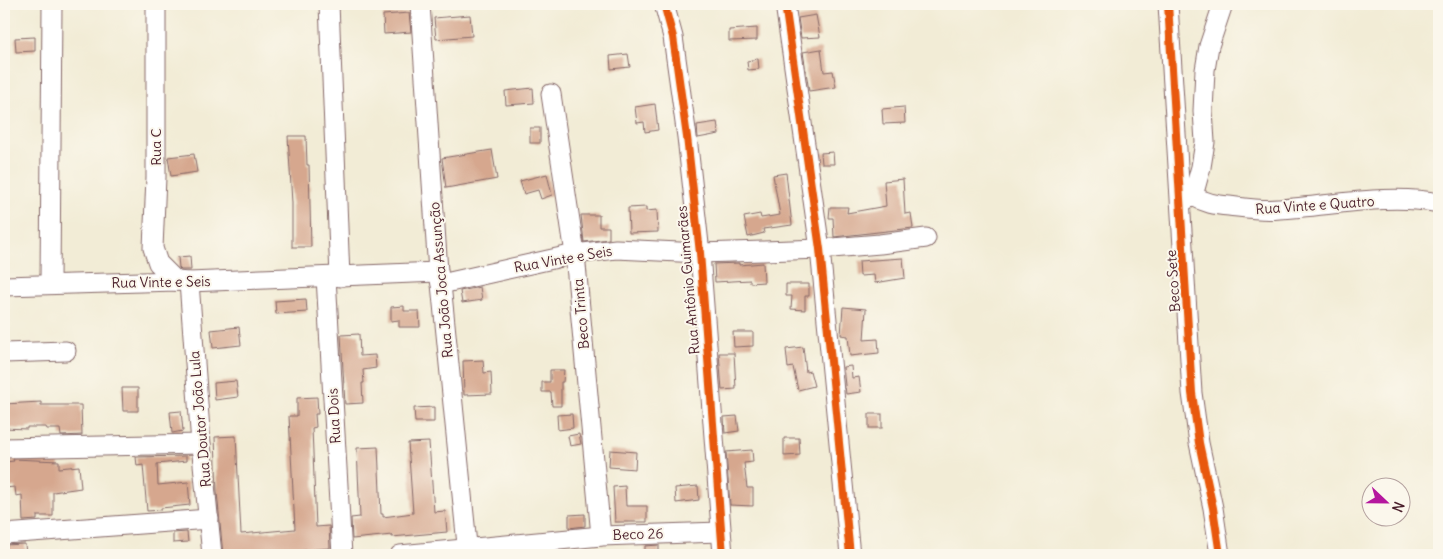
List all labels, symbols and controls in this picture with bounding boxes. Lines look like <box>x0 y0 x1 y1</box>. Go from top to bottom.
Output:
street label: Rua C <box>147 128 165 166</box>
street label: Rua Vinte e Quatro <box>1255 192 1375 218</box>
street label: Rua João Joca Assunção <box>425 201 457 359</box>
street label: Rua Antônio Guimarães <box>673 205 703 355</box>
street label: Rua Vinte e Seis <box>513 242 613 276</box>
street label: Beco Sete <box>1162 249 1184 313</box>
street label: Rua Vinte e Seis <box>111 272 211 292</box>
street label: Beco Trinta <box>569 278 593 350</box>
street label: Rua Doutor João Lula <box>185 350 215 488</box>
street label: Rua Dois <box>324 388 344 444</box>
north arrow <box>1360 476 1410 526</box>
text: N <box>1388 499 1408 515</box>
street label: Beco 26 <box>612 524 664 544</box>

